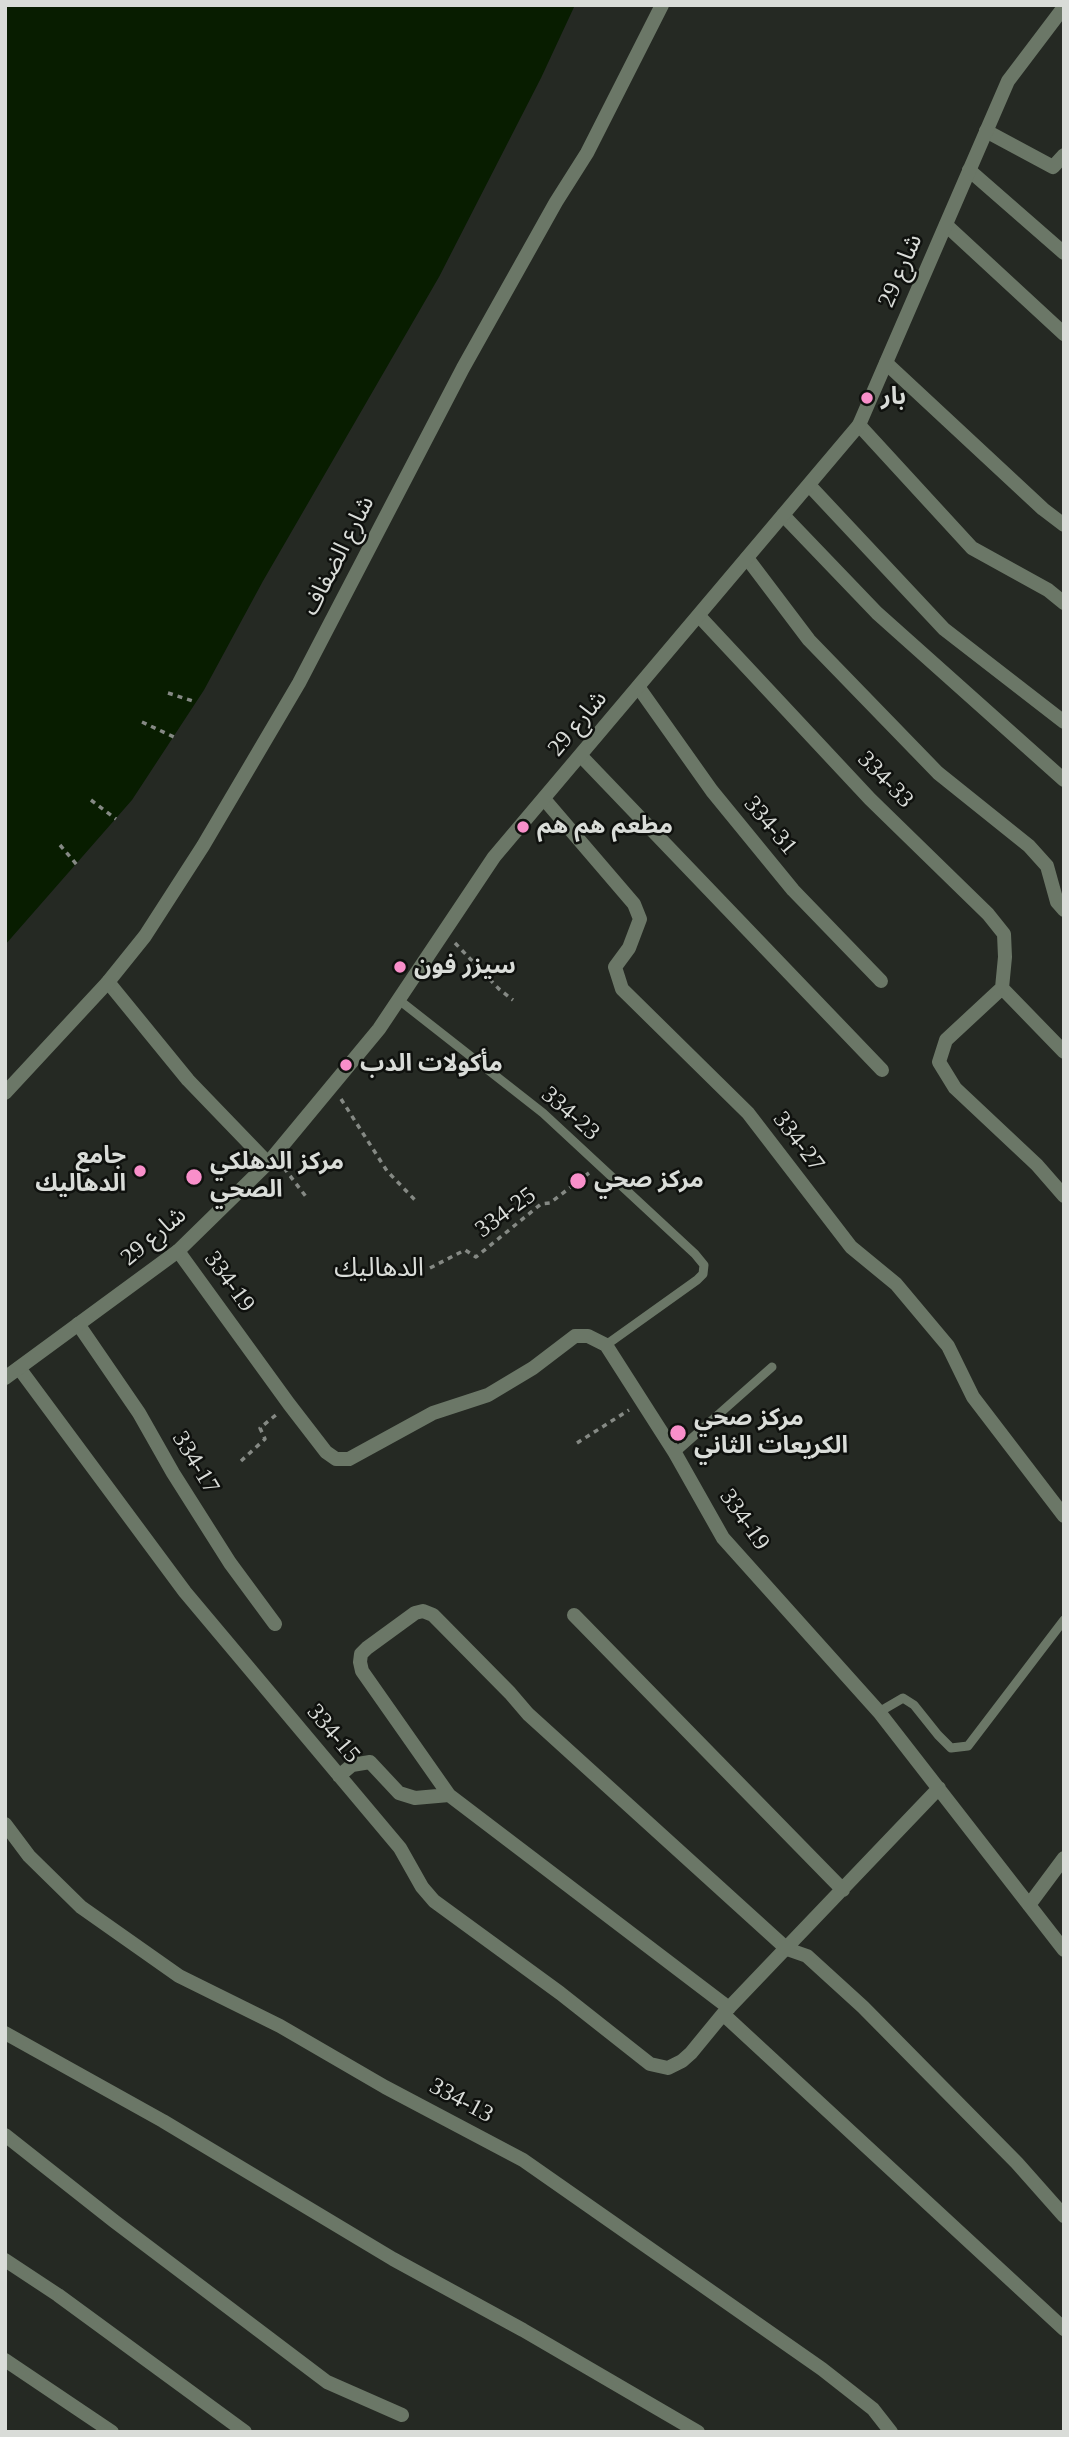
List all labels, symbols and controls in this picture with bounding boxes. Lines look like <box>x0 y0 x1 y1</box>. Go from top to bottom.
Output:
street label: شارع 29 <box>873 230 929 312</box>
place label: بار <box>881 384 906 412</box>
marker: بار <box>859 390 875 406</box>
street label: شارع الضفاف <box>297 492 381 620</box>
street label: شارع 29 <box>542 685 614 763</box>
street label: 334-33 <box>851 746 919 814</box>
street label: 334-31 <box>737 791 803 861</box>
place label: مطعم هم هم <box>537 813 673 841</box>
marker: مطعم هم هم <box>515 819 531 835</box>
place label: سيزر فون <box>414 953 516 981</box>
marker: سيزر فون <box>392 959 408 975</box>
place label: مأكولات الدب <box>360 1051 503 1079</box>
marker: مأكولات الدب <box>338 1057 354 1073</box>
street label: 334-23 <box>535 1081 605 1147</box>
street label: 334-27 <box>766 1106 830 1178</box>
place label: جامع الدهاليك <box>35 1143 126 1199</box>
place label: مركز الدهلكي الصحي <box>210 1149 344 1205</box>
marker: جامع الدهاليك <box>132 1163 148 1179</box>
marker: مركز الدهلكي الصحي <box>184 1167 204 1187</box>
place label: مركز صحي <box>594 1167 704 1195</box>
marker: مركز صحي <box>568 1171 588 1191</box>
street label: 334-25 <box>470 1181 542 1245</box>
street label: شارع 29 <box>115 1201 193 1273</box>
street label: 334-19 <box>197 1246 261 1318</box>
district label: الدهاليك <box>334 1253 424 1285</box>
place label: مركز صحي الكريعات الثاني <box>694 1405 848 1461</box>
marker: مركز صحي الكريعات الثاني <box>668 1423 688 1443</box>
street label: 334-17 <box>165 1426 225 1500</box>
street label: 334-19 <box>713 1484 775 1556</box>
street label: 334-15 <box>300 1699 366 1769</box>
street label: 334-13 <box>424 2072 498 2130</box>

